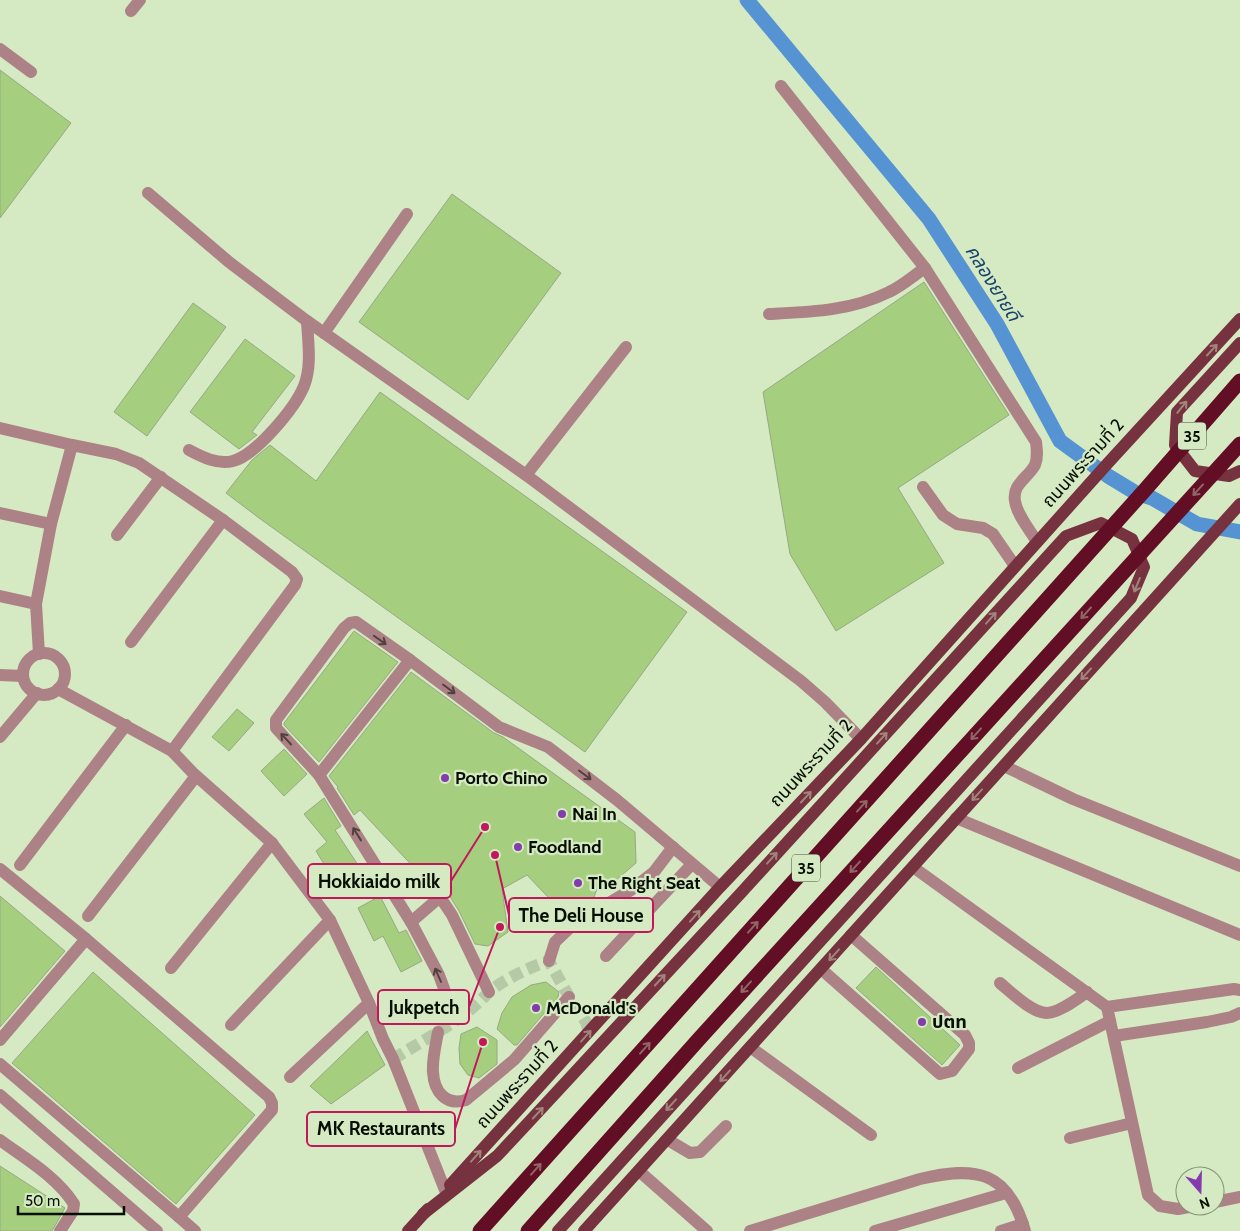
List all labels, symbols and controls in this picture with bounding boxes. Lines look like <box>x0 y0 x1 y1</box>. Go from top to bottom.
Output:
water label: คลองยายดี <box>961 241 1027 328</box>
one-way arrow <box>1206 343 1218 356</box>
one-way arrow <box>1177 401 1188 414</box>
street label: ถนนพระรามที่ 2 <box>1036 413 1129 512</box>
road number: 35 <box>1178 422 1206 450</box>
one-way arrow <box>1192 484 1204 497</box>
one-way arrow <box>1131 577 1141 592</box>
one-way arrow <box>1080 607 1092 620</box>
one-way arrow <box>985 612 997 624</box>
one-way arrow <box>373 635 387 645</box>
one-way arrow <box>1080 668 1092 681</box>
one-way arrow <box>442 684 455 695</box>
street label: ถนนพระรามที่ 2 <box>763 713 857 811</box>
one-way arrow <box>971 727 982 740</box>
one-way arrow <box>280 732 292 745</box>
one-way arrow <box>876 732 888 745</box>
place label: Porto Chino <box>455 767 548 789</box>
one-way arrow <box>578 770 591 781</box>
marker: Porto Chino <box>439 772 451 784</box>
one-way arrow <box>972 788 983 801</box>
one-way arrow <box>800 790 812 803</box>
one-way arrow <box>856 799 867 812</box>
place label: Nai In <box>572 803 617 825</box>
marker: Nai In <box>556 808 568 820</box>
one-way arrow <box>351 828 361 842</box>
place label: Foodland <box>528 836 602 858</box>
marker: Foodland <box>512 841 524 853</box>
one-way arrow <box>767 852 778 865</box>
road number: 35 <box>792 854 820 881</box>
one-way arrow <box>849 860 861 873</box>
callout: Hokkiaido milk <box>308 864 451 898</box>
text: Hokkiaido milk <box>318 870 441 893</box>
place label: The Right Seat <box>588 872 700 894</box>
marker: The Right Seat <box>572 877 584 889</box>
callout: The Deli House <box>509 898 653 932</box>
text: The Deli House <box>519 904 644 927</box>
one-way arrow <box>689 909 701 922</box>
one-way arrow <box>747 920 759 933</box>
one-way arrow <box>828 948 840 961</box>
one-way arrow <box>433 968 443 983</box>
one-way arrow <box>654 974 666 987</box>
one-way arrow <box>740 981 752 994</box>
callout: Jukpetch <box>378 990 469 1024</box>
text: Jukpetch <box>387 996 460 1019</box>
place label: McDonald's <box>546 997 637 1019</box>
marker: McDonald's <box>530 1002 542 1014</box>
place label: ปตท <box>932 1011 967 1033</box>
marker: ปตท <box>916 1016 928 1028</box>
one-way arrow <box>580 1029 591 1042</box>
street label: ถนนพระรามที่ 2 <box>470 1034 563 1133</box>
one-way arrow <box>639 1041 651 1054</box>
one-way arrow <box>719 1069 731 1082</box>
one-way arrow <box>666 1098 677 1111</box>
one-way arrow <box>532 1106 544 1119</box>
callout: MK Restaurants <box>307 1112 455 1146</box>
text: MK Restaurants <box>317 1117 445 1140</box>
one-way arrow <box>470 1150 482 1163</box>
one-way arrow <box>530 1162 542 1175</box>
north arrow <box>1175 1166 1225 1216</box>
scale bar <box>18 1184 124 1216</box>
text: 50 m <box>25 1192 60 1210</box>
text: N <box>1197 1193 1212 1213</box>

